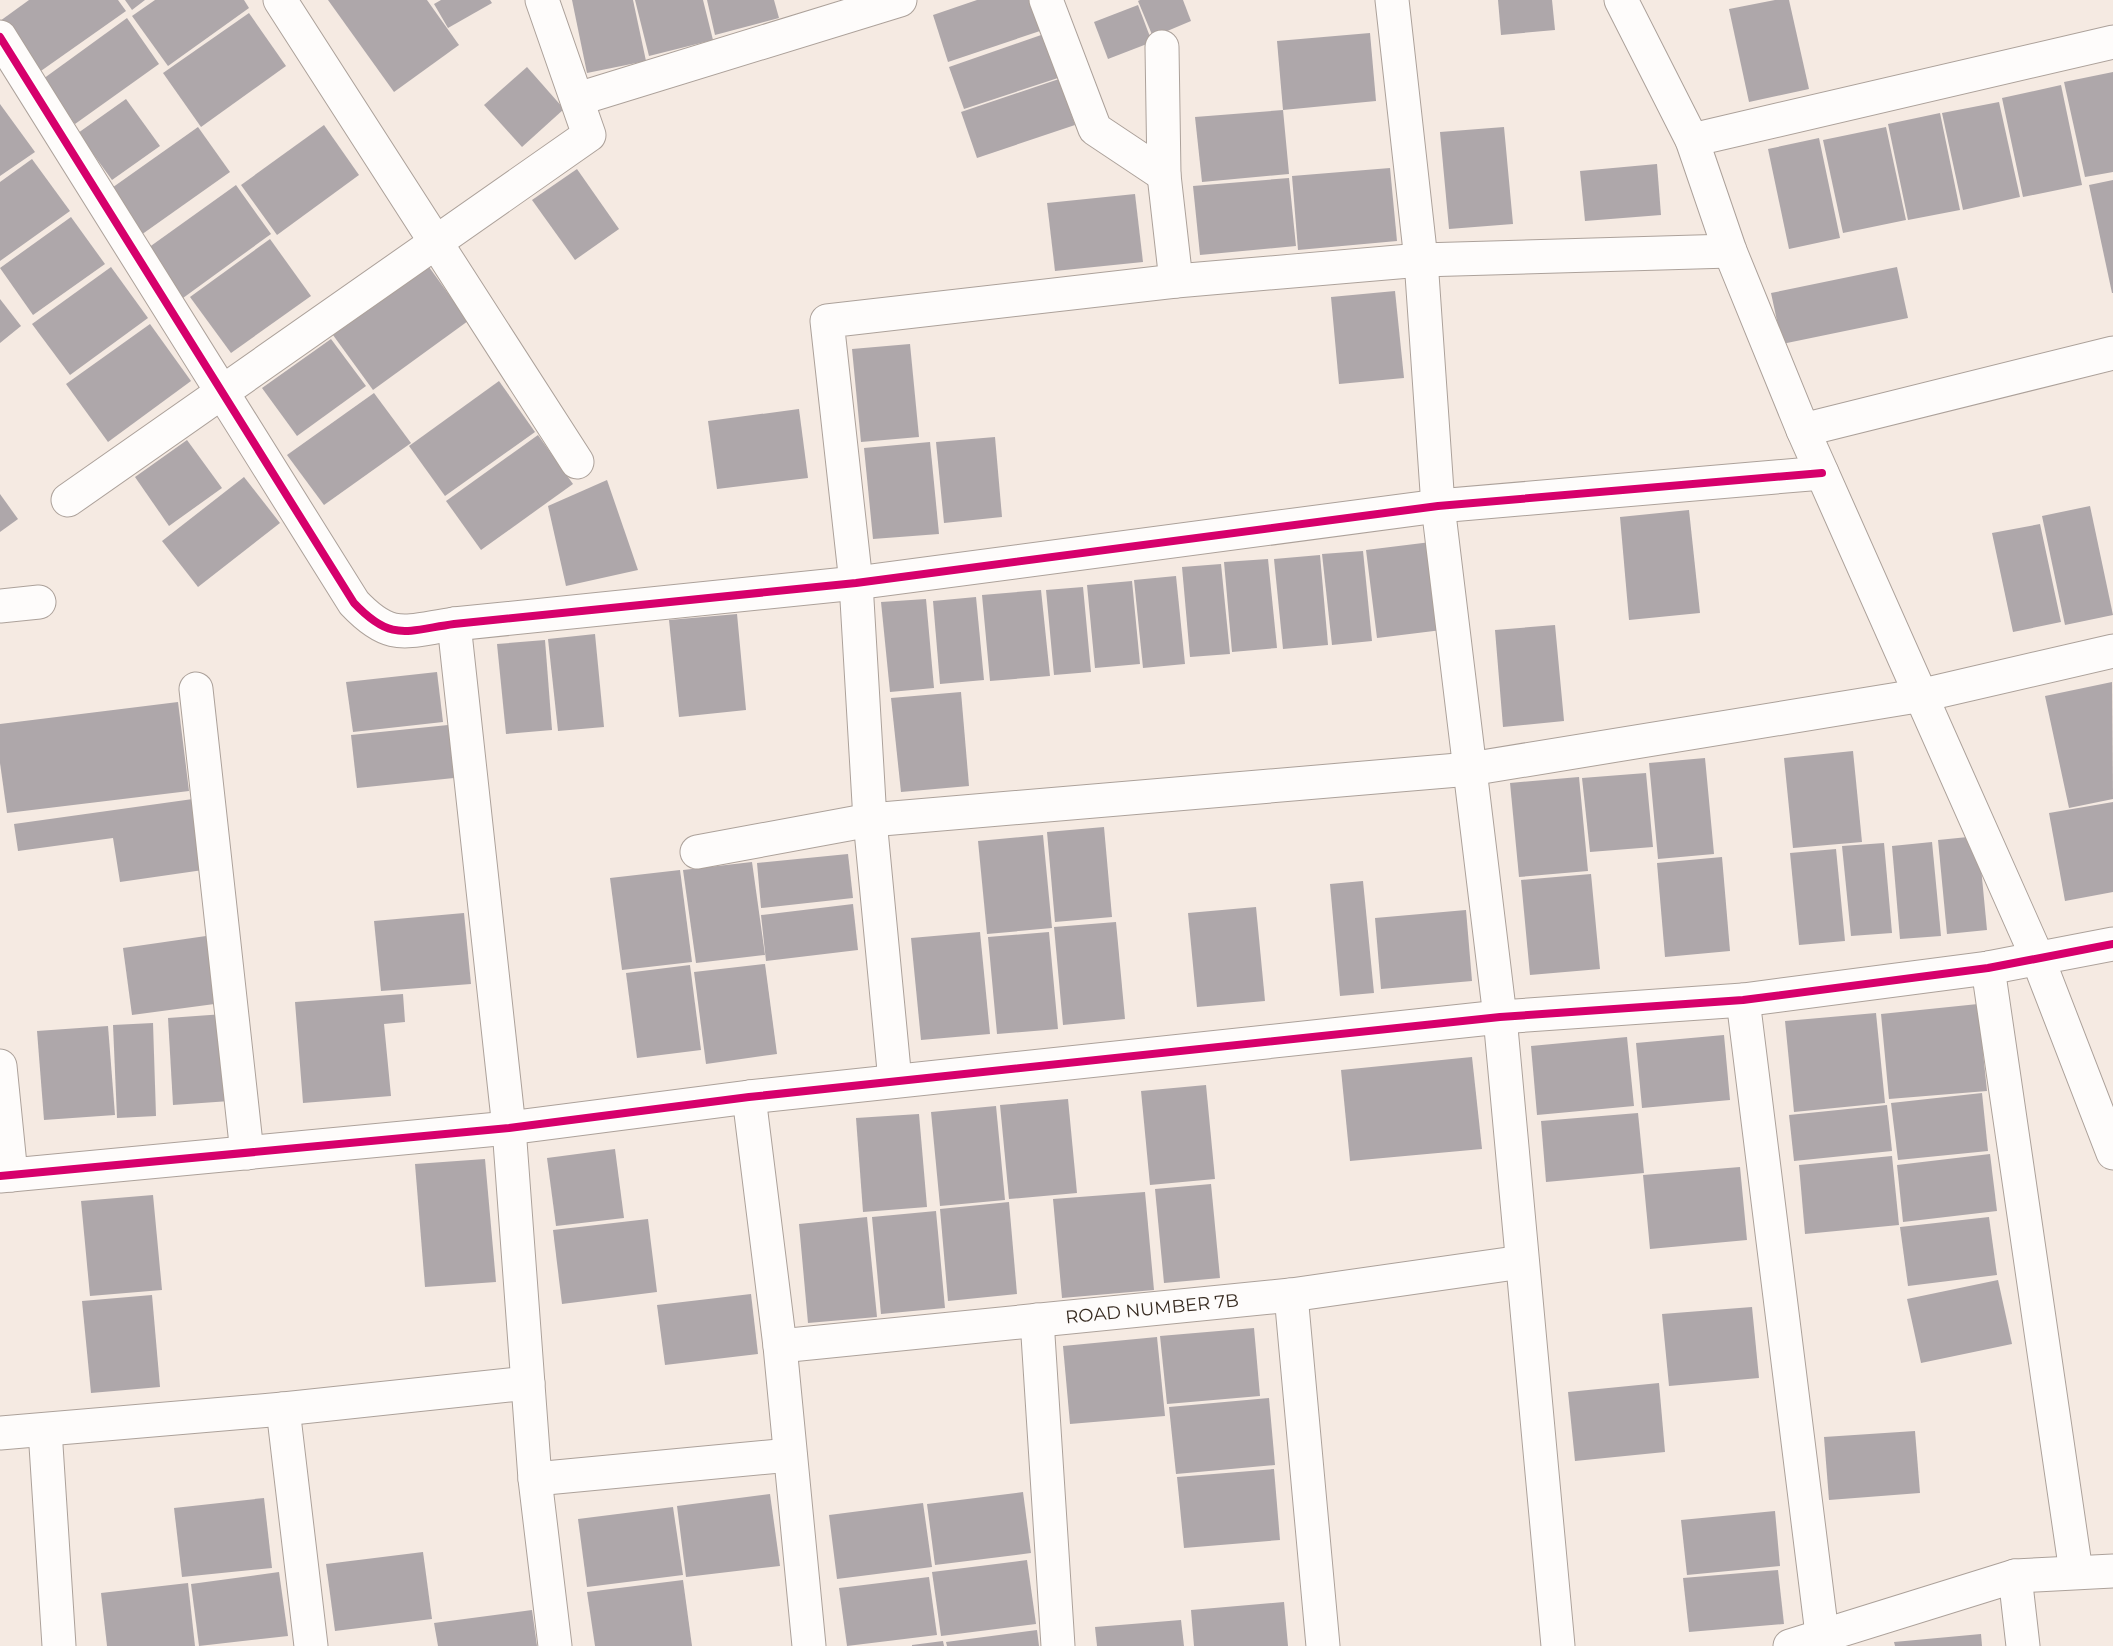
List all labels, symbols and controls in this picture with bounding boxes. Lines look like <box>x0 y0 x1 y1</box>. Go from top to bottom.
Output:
street label: ROAD NUMBER 7B <box>1064 1289 1240 1328</box>

